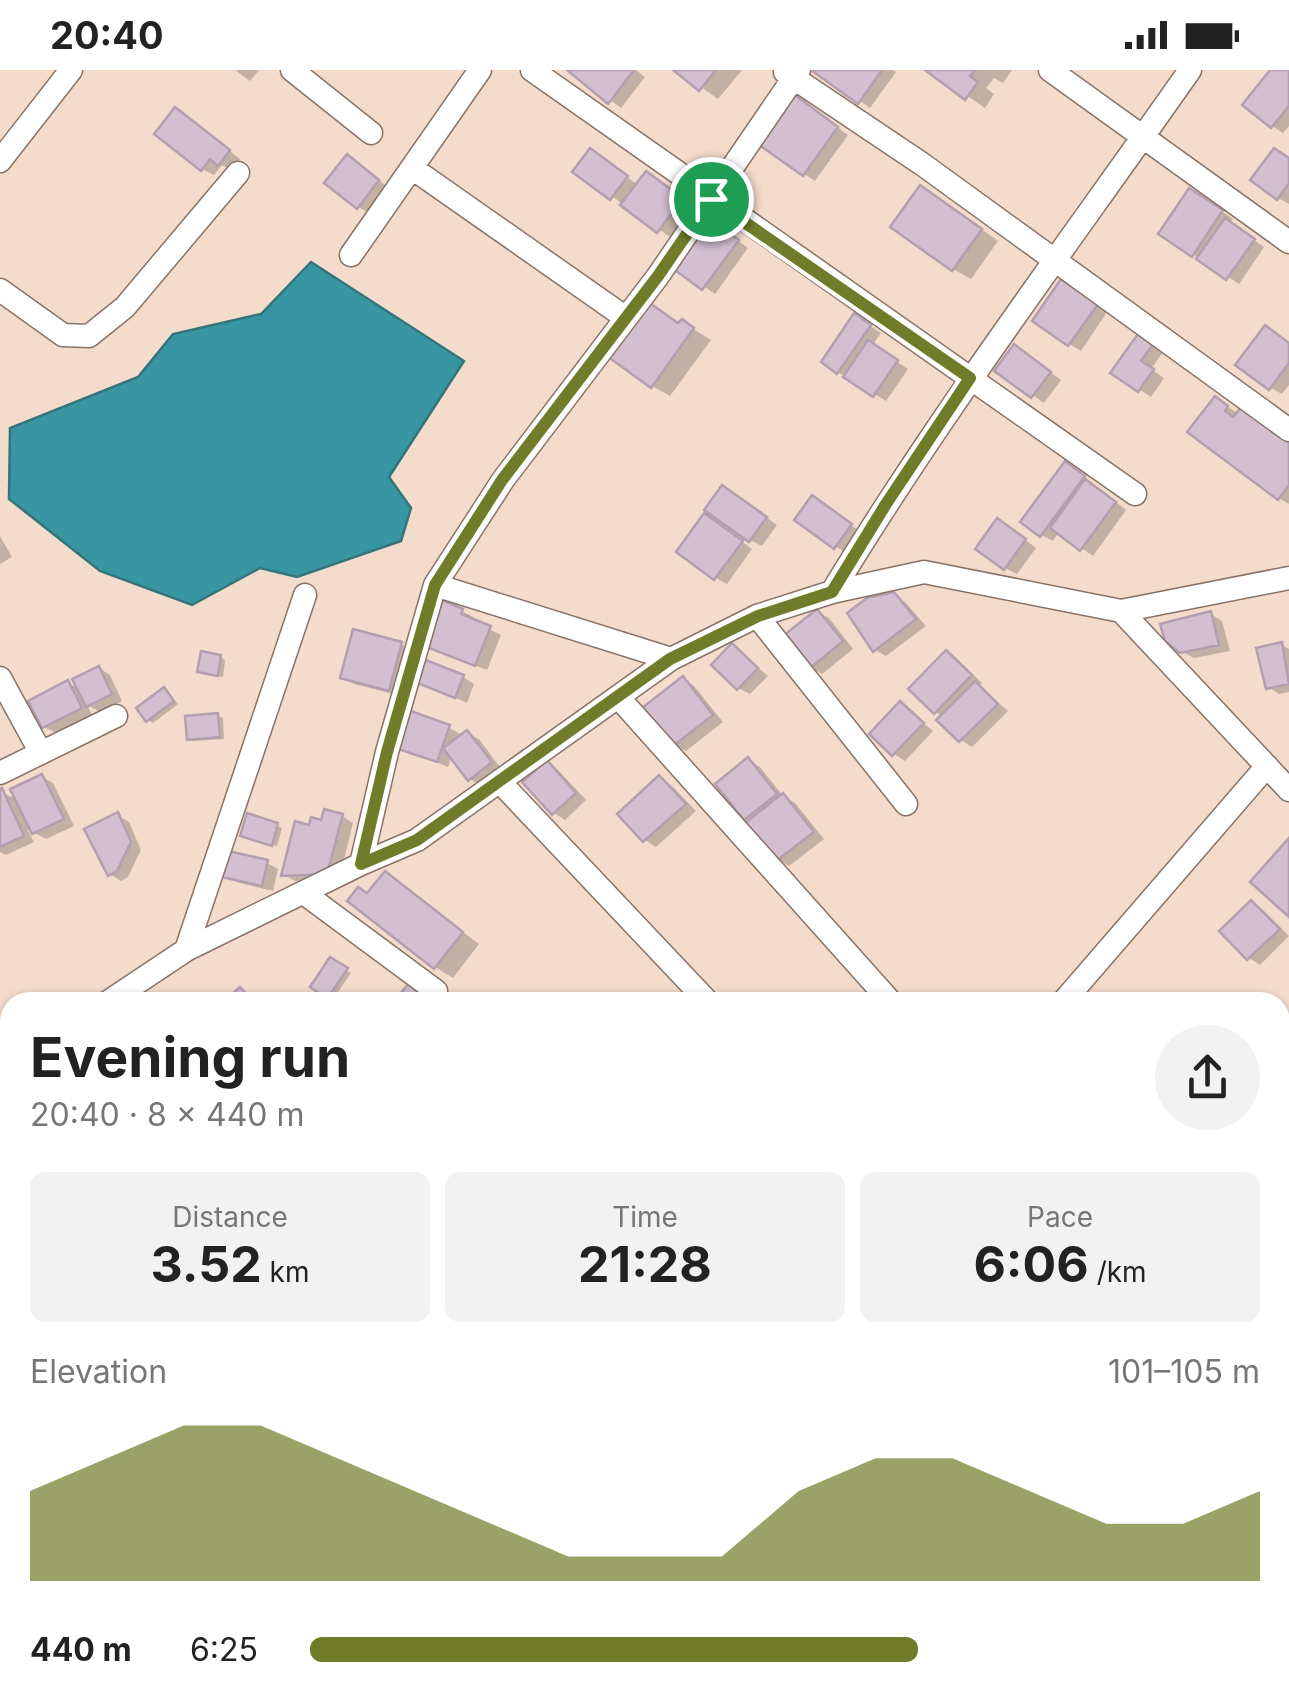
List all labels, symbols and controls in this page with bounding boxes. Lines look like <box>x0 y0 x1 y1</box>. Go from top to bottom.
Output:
text: 20:40 <box>50 12 164 58</box>
pin <box>669 157 754 242</box>
icon: arrive <box>684 172 739 227</box>
text: Evening run <box>30 1024 350 1090</box>
button: share <box>1155 1025 1260 1130</box>
text: 20:40 · 8 × 440 m <box>30 1095 305 1134</box>
text: Distance <box>172 1200 288 1234</box>
text: Time <box>612 1200 678 1234</box>
text: Pace <box>1027 1200 1093 1234</box>
text: 3.52 <box>151 1234 262 1294</box>
text: 21:28 <box>578 1234 712 1294</box>
text: 6:06 <box>973 1234 1089 1294</box>
text: km <box>262 1255 309 1289</box>
text: /km <box>1089 1255 1147 1289</box>
text: Elevation <box>30 1352 167 1391</box>
text: 101–105 m <box>1108 1352 1260 1391</box>
text: 440 m <box>30 1630 132 1669</box>
text: 6:25 <box>190 1630 258 1669</box>

